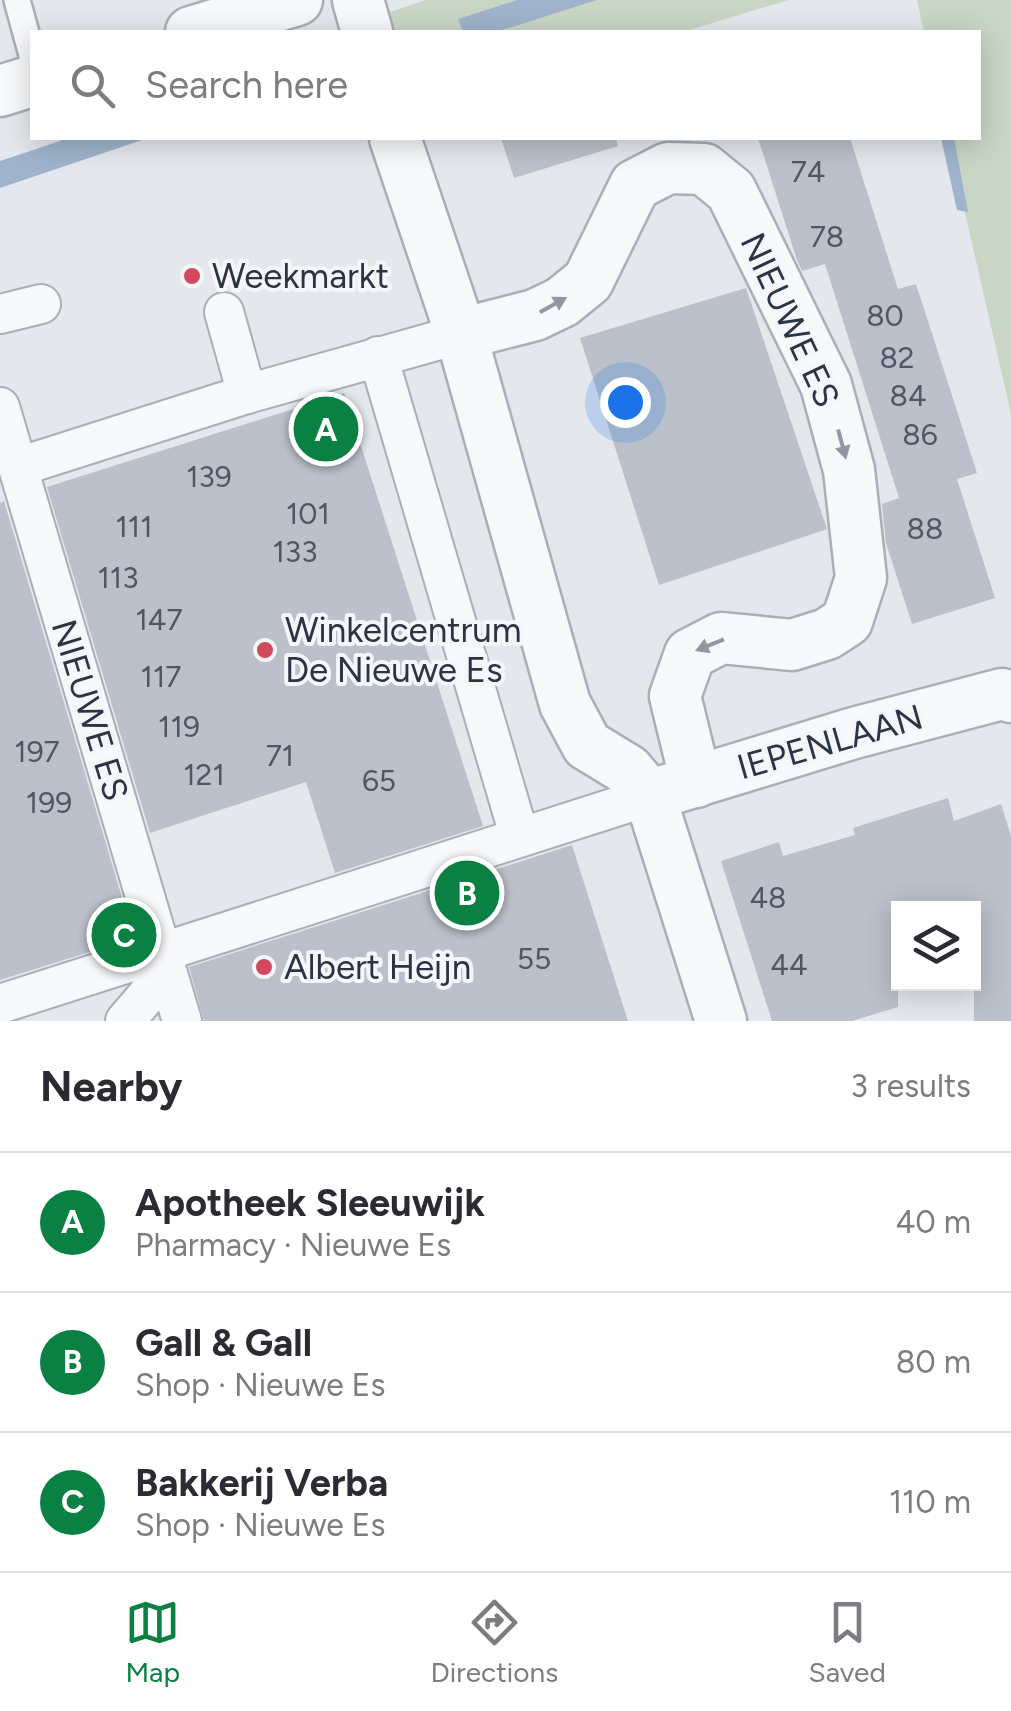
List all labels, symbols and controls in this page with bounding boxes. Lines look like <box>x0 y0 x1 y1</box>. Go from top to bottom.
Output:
search box <box>30 30 981 140</box>
icon: search <box>65 58 120 113</box>
text: Search here <box>145 62 348 108</box>
house number: 74 <box>791 153 825 190</box>
house number: 78 <box>810 218 844 255</box>
street label: NIEUWE ES <box>731 226 849 414</box>
place label: Weekmarkt <box>212 255 389 297</box>
marker: Weekmarkt <box>181 265 203 287</box>
one-way arrow <box>539 297 567 315</box>
house number: 80 <box>866 297 904 334</box>
house number: 82 <box>879 339 915 376</box>
your location <box>600 377 651 428</box>
house number: 84 <box>889 377 927 414</box>
pin: A <box>294 392 358 466</box>
house number: 86 <box>902 416 938 453</box>
one-way arrow <box>835 429 851 460</box>
house number: 139 <box>186 458 232 495</box>
house number: 101 <box>286 495 330 532</box>
house number: 111 <box>115 508 153 545</box>
house number: 88 <box>907 510 943 547</box>
house number: 133 <box>272 533 318 570</box>
house number: 113 <box>97 559 139 596</box>
house number: 147 <box>135 601 183 638</box>
place label: Winkelcentrum De Nieuwe Es <box>285 609 522 691</box>
street label: NIEUWE ES <box>43 614 137 806</box>
one-way arrow <box>695 638 725 654</box>
marker: Winkelcentrum De Nieuwe Es <box>254 639 276 661</box>
house number: 117 <box>141 658 181 695</box>
street label: IEPENLAAN <box>732 695 928 789</box>
house number: 119 <box>158 708 200 745</box>
house number: 197 <box>14 733 60 770</box>
house number: 71 <box>266 737 294 774</box>
house number: 121 <box>183 756 225 793</box>
house number: 65 <box>362 762 396 799</box>
house number: 199 <box>26 784 72 821</box>
pin: B <box>434 856 500 930</box>
house number: 48 <box>749 879 787 916</box>
pin: C <box>92 898 156 972</box>
map controls <box>891 901 981 991</box>
button: layers <box>891 901 981 991</box>
house number: 55 <box>517 940 551 977</box>
place label: Albert Heijn <box>284 946 471 988</box>
house number: 44 <box>770 946 808 983</box>
marker: Albert Heijn <box>253 956 275 978</box>
text: Nearby <box>40 1061 182 1112</box>
text: 3 results <box>851 1067 971 1105</box>
text: Apotheek Sleeuwijk <box>135 1180 485 1226</box>
text: A <box>61 1203 84 1241</box>
text: 40 m <box>895 1203 971 1241</box>
text: Pharmacy · Nieuwe Es <box>135 1226 451 1264</box>
text: Gall & Gall <box>135 1320 312 1366</box>
text: B <box>63 1343 82 1381</box>
text: 80 m <box>896 1343 971 1381</box>
text: Shop · Nieuwe Es <box>135 1366 385 1404</box>
text: Bakkerij Verba <box>135 1460 388 1506</box>
text: C <box>61 1483 84 1521</box>
text: 110 m <box>889 1483 971 1521</box>
text: Shop · Nieuwe Es <box>135 1506 385 1544</box>
tab: Map <box>125 1595 180 1689</box>
tab: Directions <box>431 1595 558 1689</box>
tab: Saved <box>809 1595 886 1689</box>

